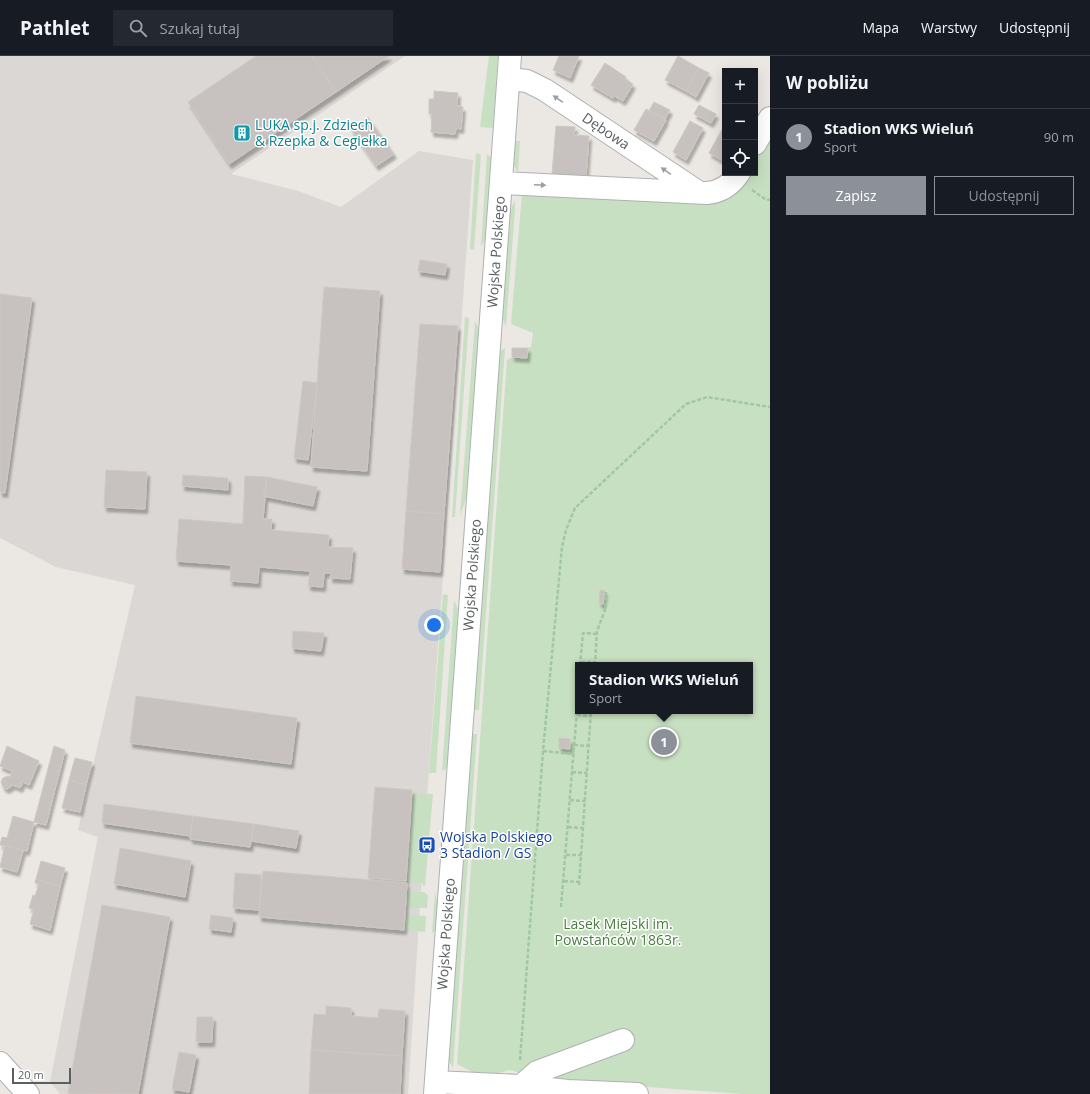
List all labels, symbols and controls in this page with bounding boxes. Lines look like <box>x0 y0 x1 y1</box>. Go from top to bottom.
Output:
search box <box>113 10 393 46</box>
text: Pathlet <box>20 15 89 41</box>
icon: search <box>127 17 149 39</box>
text: Szukaj tutaj <box>159 18 240 38</box>
text: Mapa <box>862 18 899 37</box>
text: Warstwy <box>921 18 977 37</box>
text: Udostępnij <box>999 18 1070 37</box>
map controls <box>722 68 758 176</box>
button: + <box>722 68 758 104</box>
text: W pobliżu <box>786 71 869 94</box>
one-way arrow <box>553 95 563 103</box>
button: − <box>722 104 758 140</box>
street label: Dębowa <box>579 108 634 153</box>
place label: LUKA sp.j. Zdziech & Rzepka & Cegiełka <box>255 115 387 150</box>
text: Stadion WKS Wieluń <box>824 118 974 138</box>
building icon: LUKA sp.j. Zdziech & Rzepka & Cegiełka <box>232 123 252 143</box>
text: 1 <box>795 128 803 146</box>
text: 90 m <box>1044 128 1074 146</box>
text: Sport <box>824 138 857 156</box>
button: locate <box>722 140 758 176</box>
one-way arrow <box>661 167 671 175</box>
button: Zapisz <box>786 176 926 215</box>
button: Udostępnij <box>934 176 1074 215</box>
one-way arrow <box>534 181 546 188</box>
street label: Wojska Polskiego <box>482 195 509 309</box>
street label: Wojska Polskiego <box>458 518 485 632</box>
your location <box>424 615 444 635</box>
popup <box>575 662 753 714</box>
text: Stadion WKS Wieluń <box>589 669 739 689</box>
text: Sport <box>589 689 622 707</box>
pin: 1 <box>651 727 677 757</box>
place label: Wojska Polskiego 3 Stadion / GS <box>440 827 552 862</box>
bus stop icon: Wojska Polskiego 3 Stadion / GS <box>417 835 437 855</box>
street label: Wojska Polskiego <box>432 877 459 991</box>
park label: Lasek Miejski im. Powstańców 1863r. <box>555 914 681 949</box>
scale bar <box>12 1066 71 1085</box>
text: 20 m <box>18 1067 44 1082</box>

